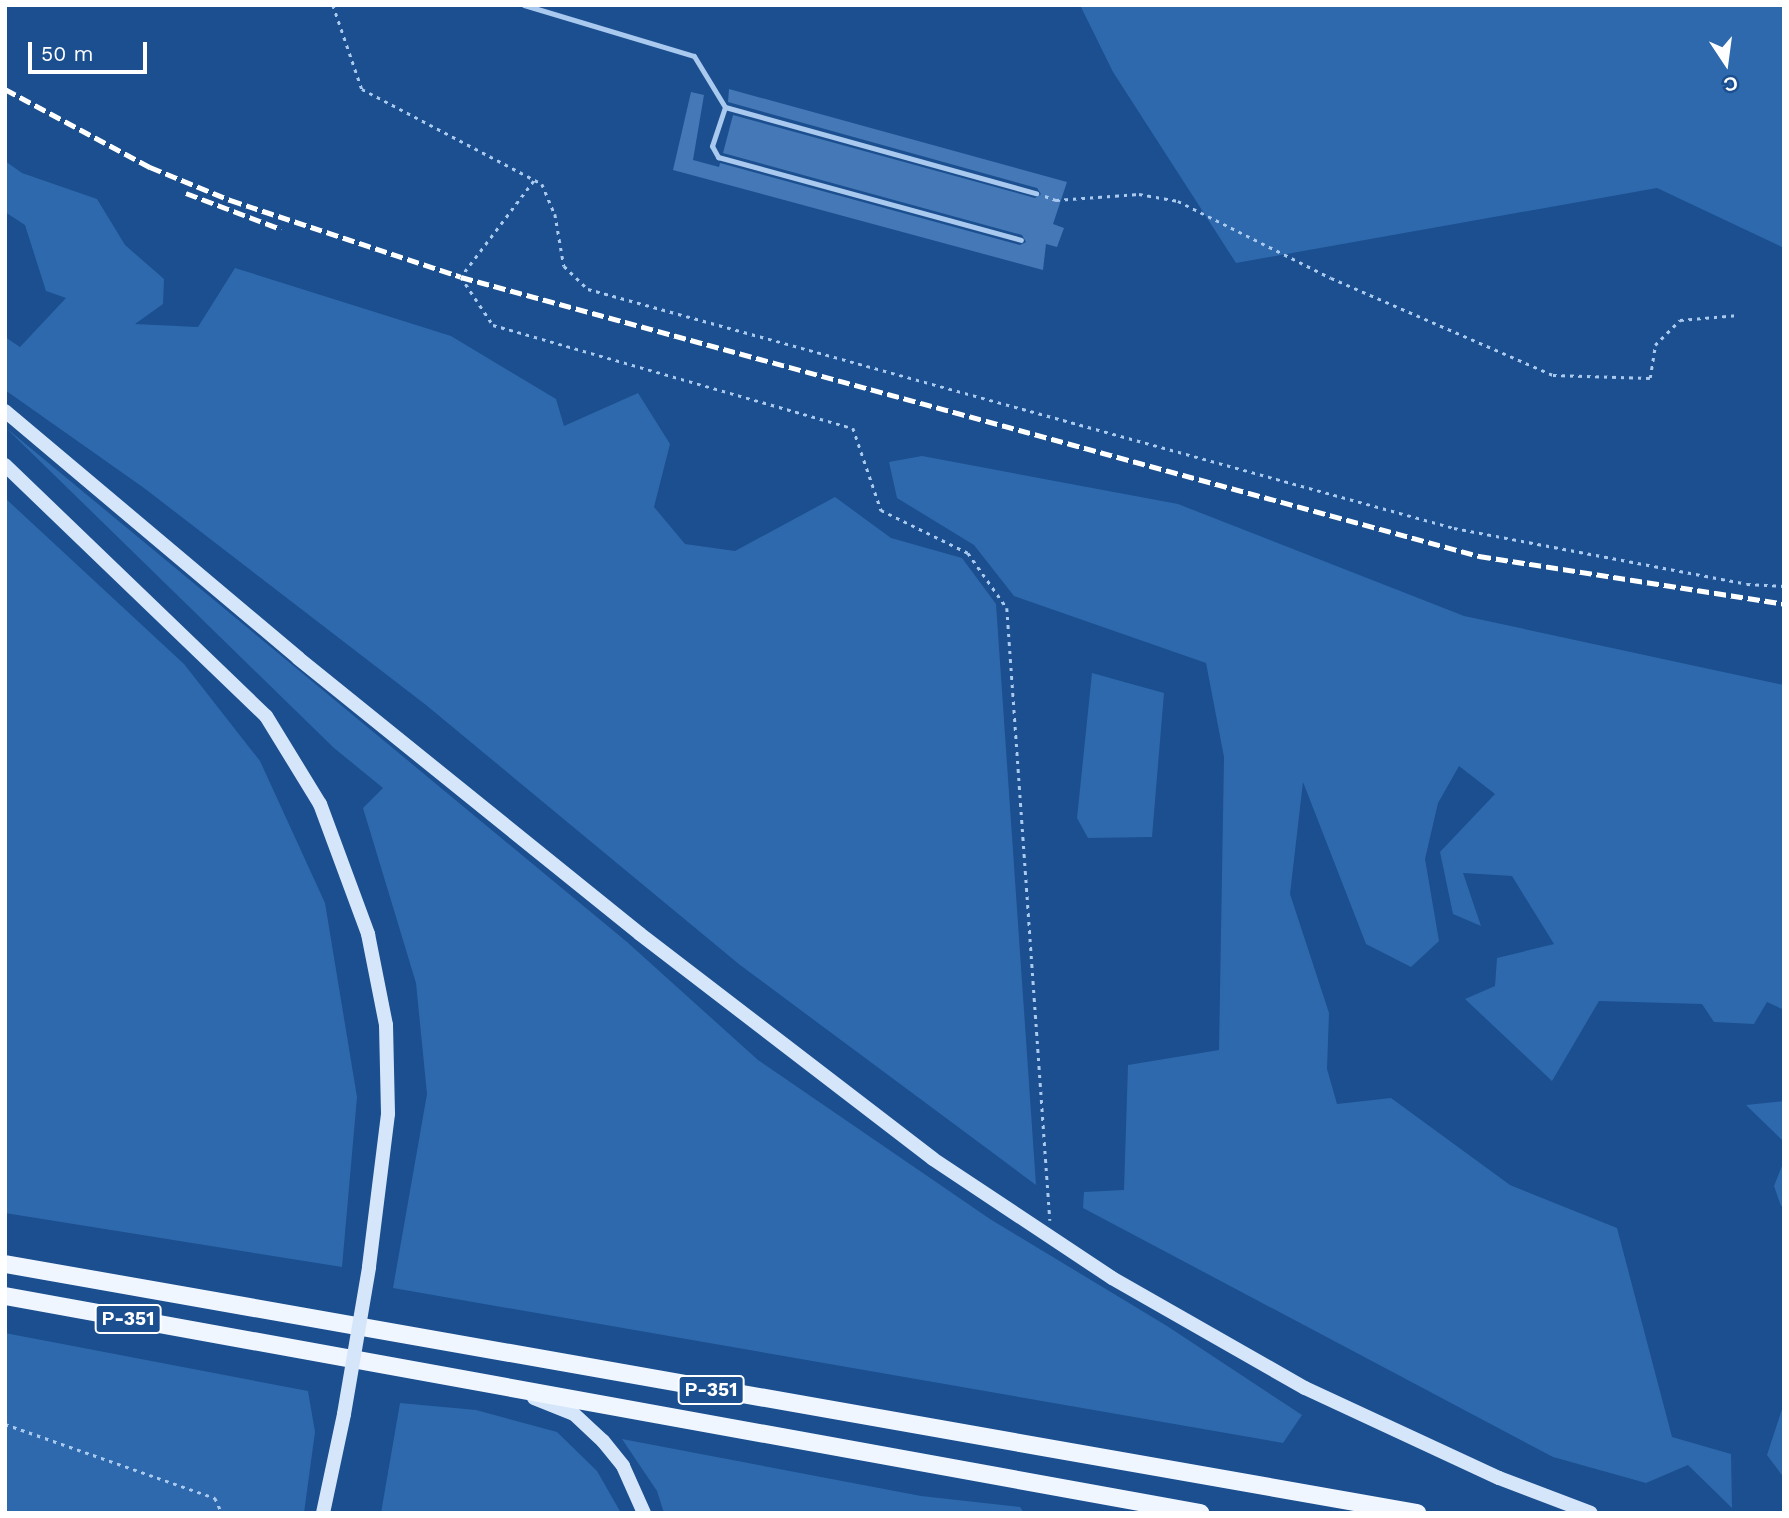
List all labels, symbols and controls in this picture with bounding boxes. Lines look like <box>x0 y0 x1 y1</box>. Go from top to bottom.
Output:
scale bar <box>32 28 150 72</box>
north arrow <box>1691 28 1761 98</box>
text: 50 m <box>41 41 93 66</box>
text: С <box>1722 71 1740 97</box>
road number: Р-351 <box>93 1303 163 1334</box>
road number: Р-351 <box>676 1374 746 1406</box>

